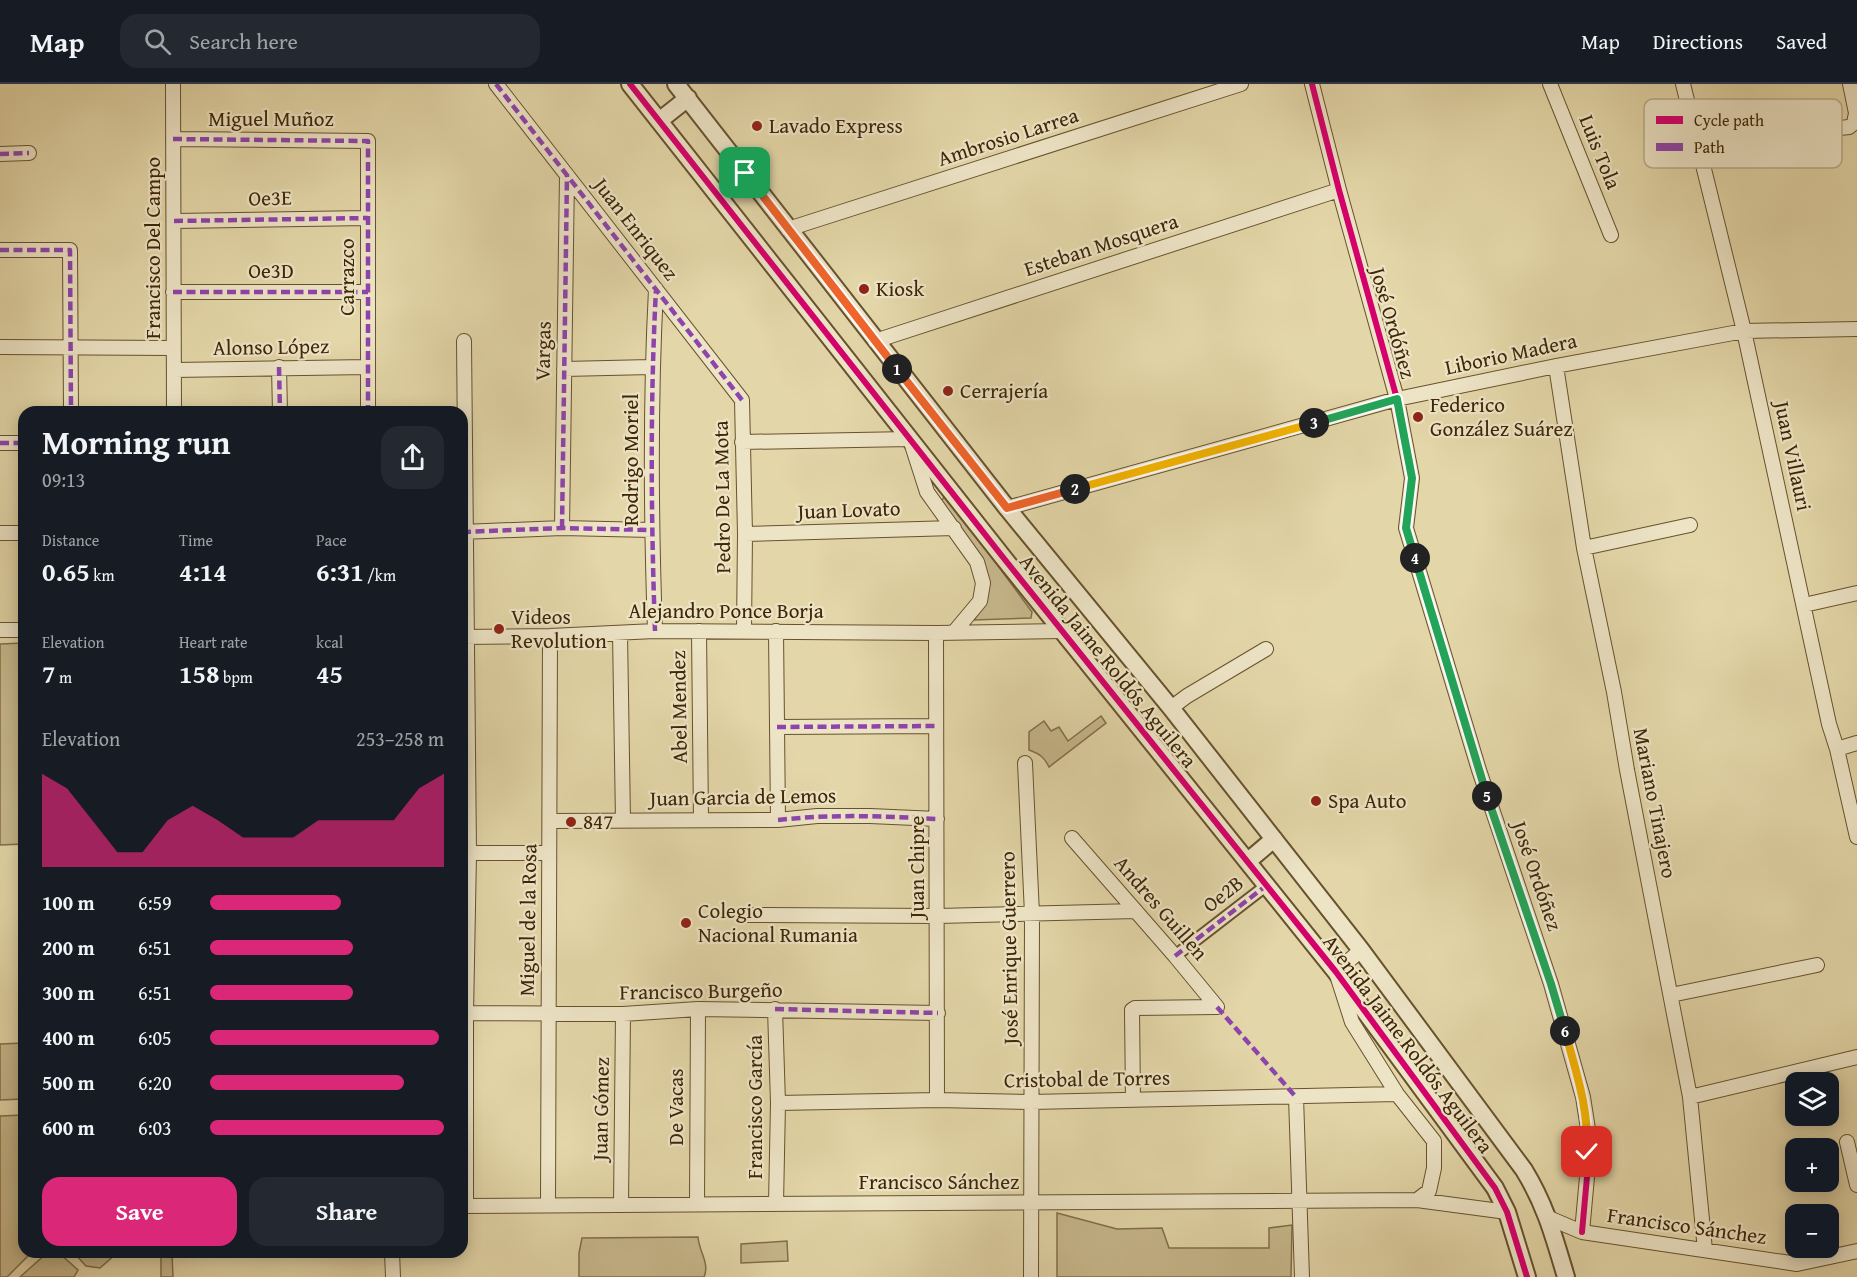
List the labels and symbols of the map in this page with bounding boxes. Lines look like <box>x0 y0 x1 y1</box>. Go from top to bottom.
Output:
street label: Ambrosio Larrea <box>933 99 1082 174</box>
legend <box>1644 99 1842 168</box>
street label: Miguel Muñoz <box>208 103 334 134</box>
text: Cycle path <box>1694 108 1764 132</box>
place label: Lavado Express <box>769 110 903 141</box>
street label: Luis Tola <box>1571 110 1629 194</box>
marker: Lavado Express <box>750 119 764 133</box>
text: Path <box>1694 135 1725 159</box>
pin <box>719 147 770 198</box>
street label: Francisco Del Campo <box>137 157 168 339</box>
street label: Juan Enriquez <box>585 168 686 287</box>
street label: Oe3E <box>248 182 292 213</box>
street label: Esteban Mosquera <box>1020 205 1182 284</box>
street label: Carrazco <box>331 238 362 316</box>
street label: Oe3D <box>248 255 294 286</box>
street label: José Ordóñez <box>1362 261 1424 382</box>
place label: Kiosk <box>876 273 924 304</box>
marker: Kiosk <box>857 282 871 296</box>
street label: Vargas <box>526 321 559 381</box>
street label: Liborio Madera <box>1442 324 1580 383</box>
street label: Alonso López <box>213 330 329 363</box>
pin: 1 <box>882 354 912 384</box>
place label: Cerrajería <box>960 375 1048 406</box>
marker: Cerrajería <box>941 384 955 398</box>
place label: Federico González Suárez <box>1430 389 1572 444</box>
street label: Rodrigo Moriel <box>615 394 646 526</box>
street label: Juan Villauri <box>1766 395 1820 514</box>
pin: 3 <box>1299 408 1329 438</box>
marker: Federico González Suárez <box>1411 410 1425 424</box>
street label: Pedro De La Mota <box>705 420 738 574</box>
pin: 2 <box>1060 474 1090 504</box>
street label: Juan Lovato <box>794 492 901 527</box>
pin: 4 <box>1400 543 1430 573</box>
street label: Avenida Jaime Roldós Aguilera <box>1012 547 1205 774</box>
street label: Alejandro Ponce Borja <box>628 595 824 626</box>
place label: Videos Revolution <box>511 601 607 656</box>
marker: Videos Revolution <box>492 622 506 636</box>
street label: Abel Mendez <box>662 650 695 764</box>
street label: Mariano Tinajero <box>1626 725 1685 881</box>
street label: Juan Garcia de Lemos <box>646 779 837 814</box>
pin: 5 <box>1472 781 1502 811</box>
place label: Spa Auto <box>1328 785 1406 816</box>
marker: Spa Auto <box>1309 794 1323 808</box>
place label: 847 <box>583 806 613 837</box>
street label: José Ordóñez <box>1503 814 1571 935</box>
marker: 847 <box>564 815 578 829</box>
street label: Juan Chipre <box>901 815 932 921</box>
street label: Miguel de la Rosa <box>511 843 544 997</box>
street label: Andres Guillen <box>1107 848 1216 967</box>
street label: José Enrique Guerrero <box>991 851 1026 1048</box>
street label: Oe2B <box>1196 868 1250 920</box>
place label: Colegio Nacional Rumania <box>698 895 858 950</box>
marker: Colegio Nacional Rumania <box>679 916 693 930</box>
street label: Avenida Jaime Roldós Aguilera <box>1316 928 1501 1160</box>
street label: Francisco Burgeño <box>619 974 783 1007</box>
pin: 6 <box>1550 1016 1580 1046</box>
street label: Francisco García <box>739 1035 770 1179</box>
street label: Juan Gómez <box>584 1057 617 1164</box>
street label: Cristobal de Torres <box>1004 1062 1170 1095</box>
street label: De Vacas <box>660 1068 691 1146</box>
pin <box>1561 1126 1612 1177</box>
street label: Francisco Sánchez <box>859 1166 1019 1197</box>
street label: Francisco Sánchez <box>1605 1199 1769 1252</box>

